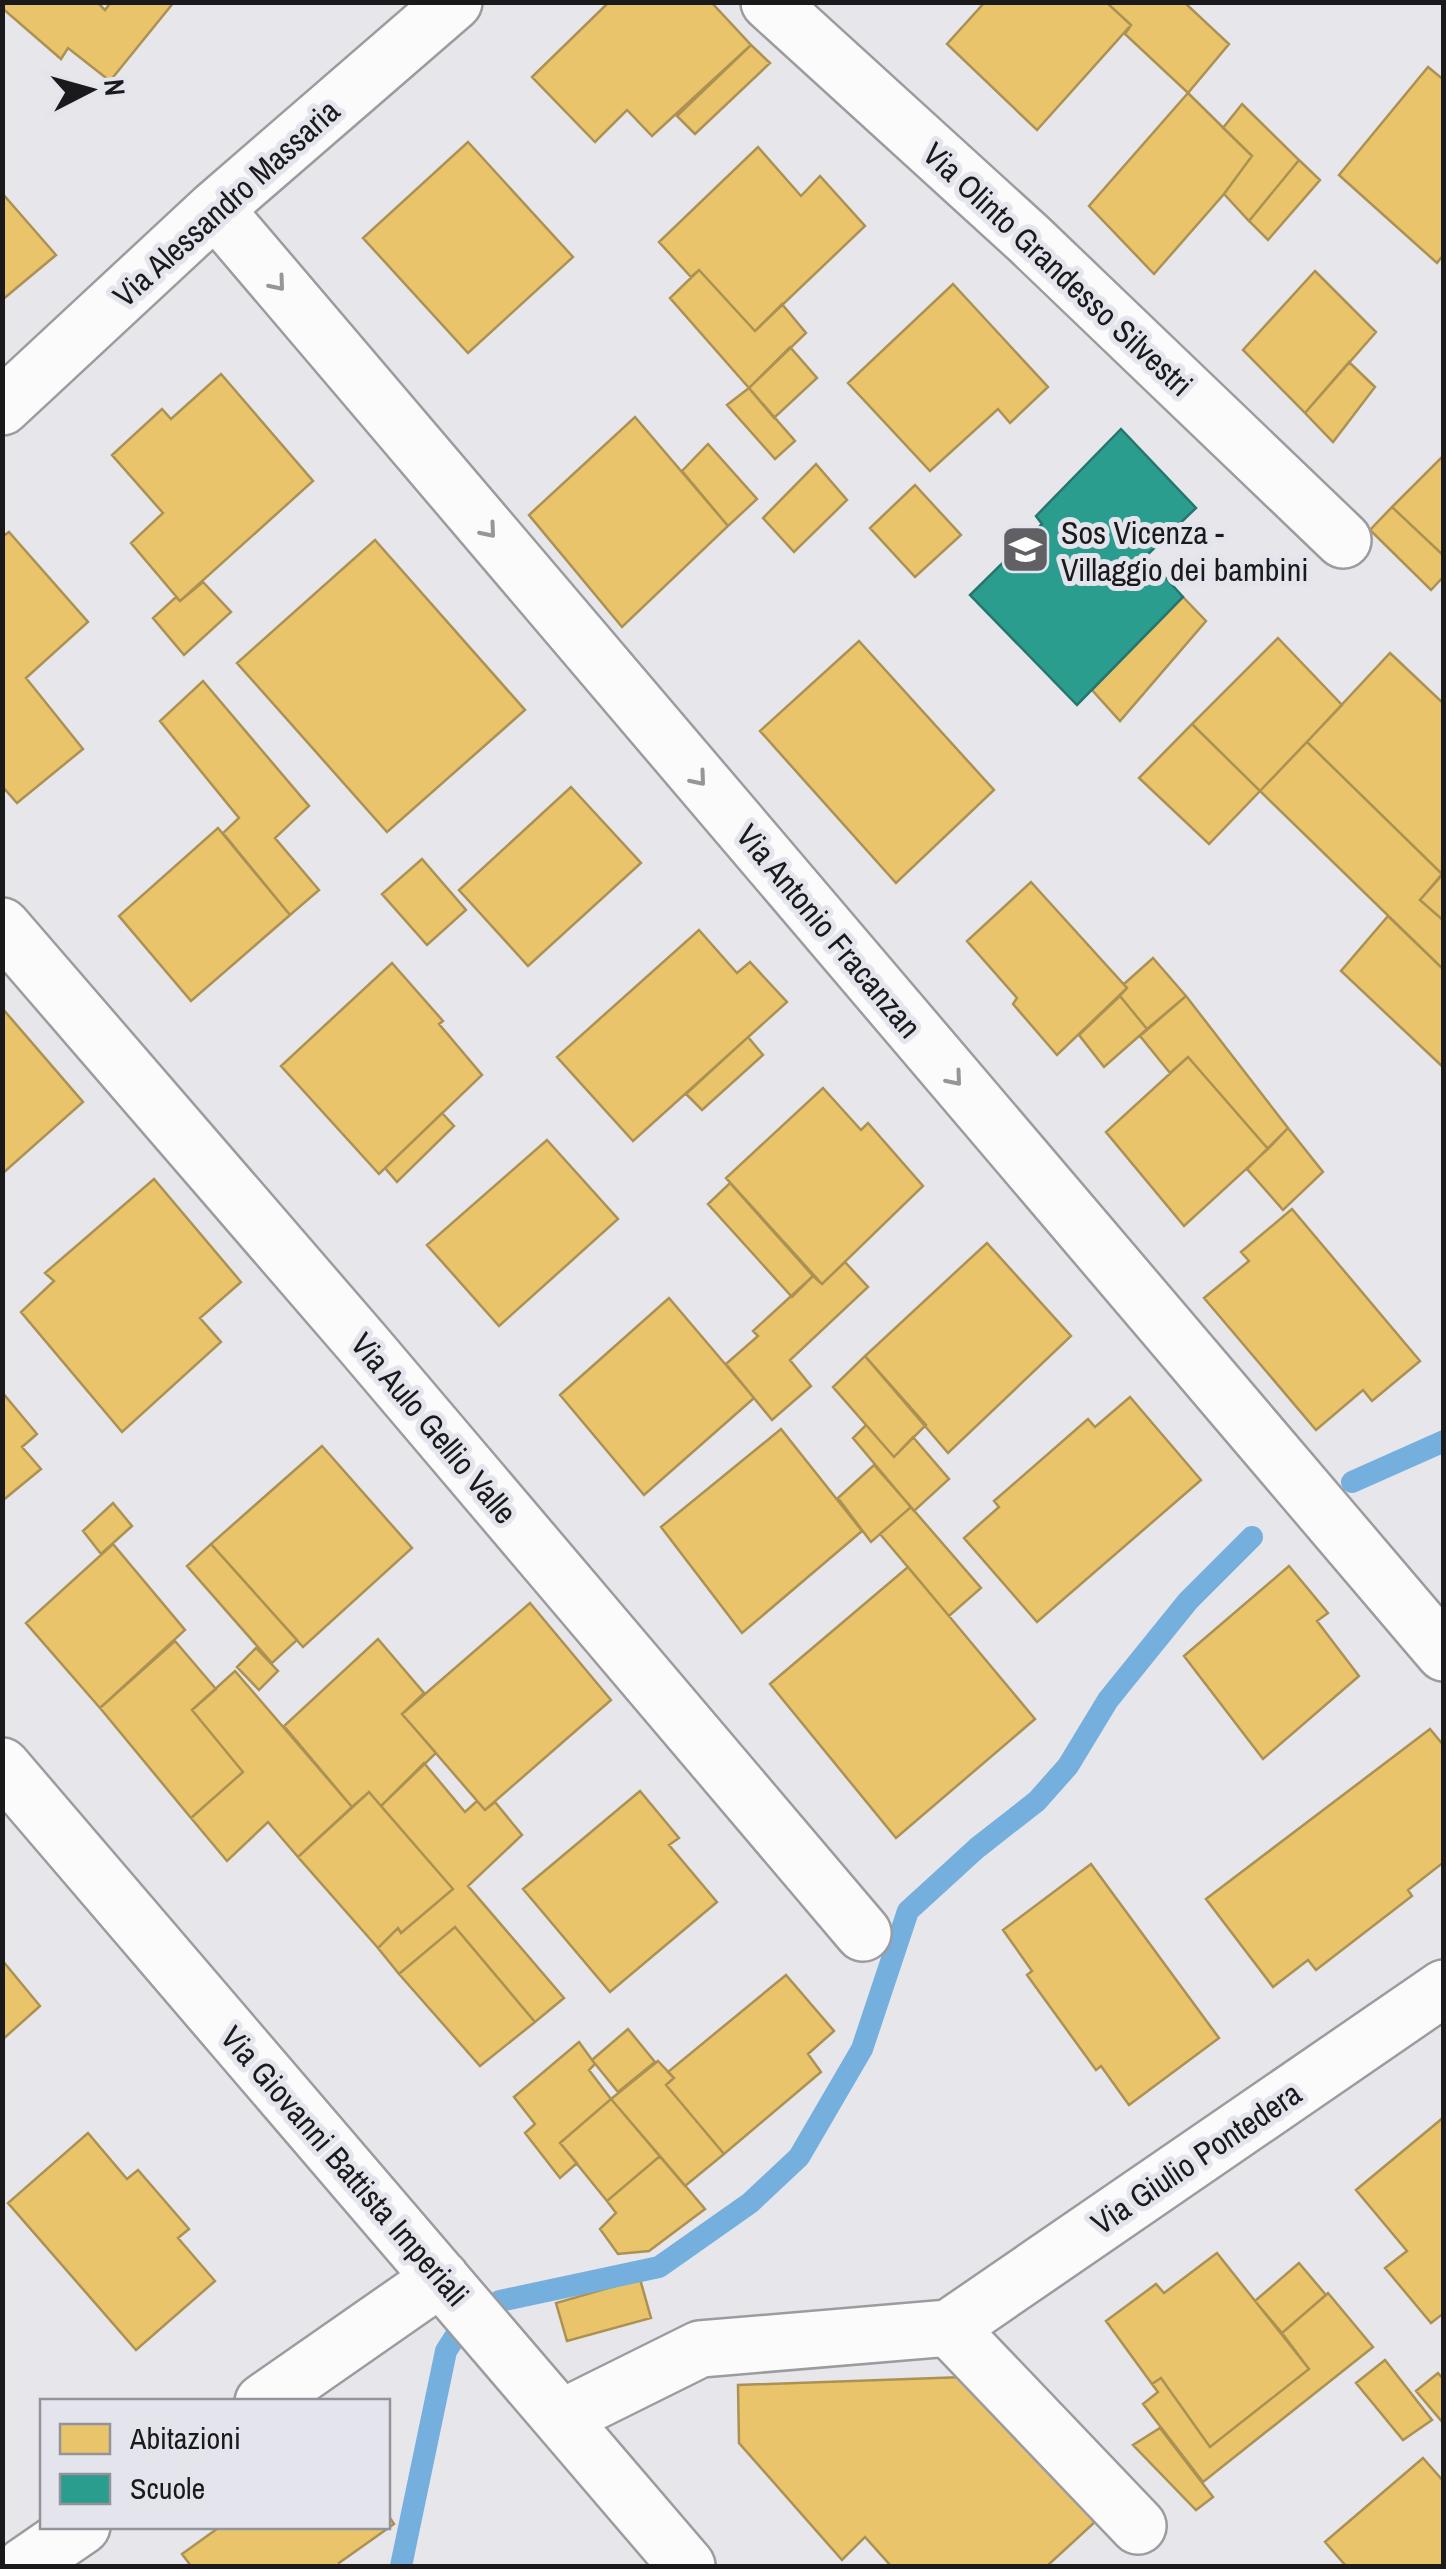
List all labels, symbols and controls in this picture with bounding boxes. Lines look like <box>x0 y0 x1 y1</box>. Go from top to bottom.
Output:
north arrow <box>40 40 140 140</box>
text: N <box>95 77 135 98</box>
street label: Via Alessandro Massaria <box>103 89 349 316</box>
street label: Via Olinto Grandesso Silvestri <box>914 133 1202 405</box>
one-way arrow <box>266 272 284 290</box>
place label: Sos Vicenza - Villaggio dei bambini <box>1061 511 1309 591</box>
one-way arrow <box>477 519 495 538</box>
school or university icon: Sos Vicenza - Villaggio dei bambini <box>1000 524 1052 576</box>
one-way arrow <box>688 767 706 785</box>
street label: Via Antonio Fracanzan <box>727 815 931 1047</box>
one-way arrow <box>944 1068 962 1086</box>
street label: Via Aulo Gellio Valle <box>341 1323 527 1533</box>
street label: Via Giovanni Battista Imperiali <box>211 2017 479 2315</box>
street label: Via Giulio Pontedera <box>1083 2072 1310 2244</box>
legend <box>40 2399 390 2529</box>
text: Abitazioni <box>129 2418 241 2458</box>
text: Scuole <box>130 2468 205 2508</box>

